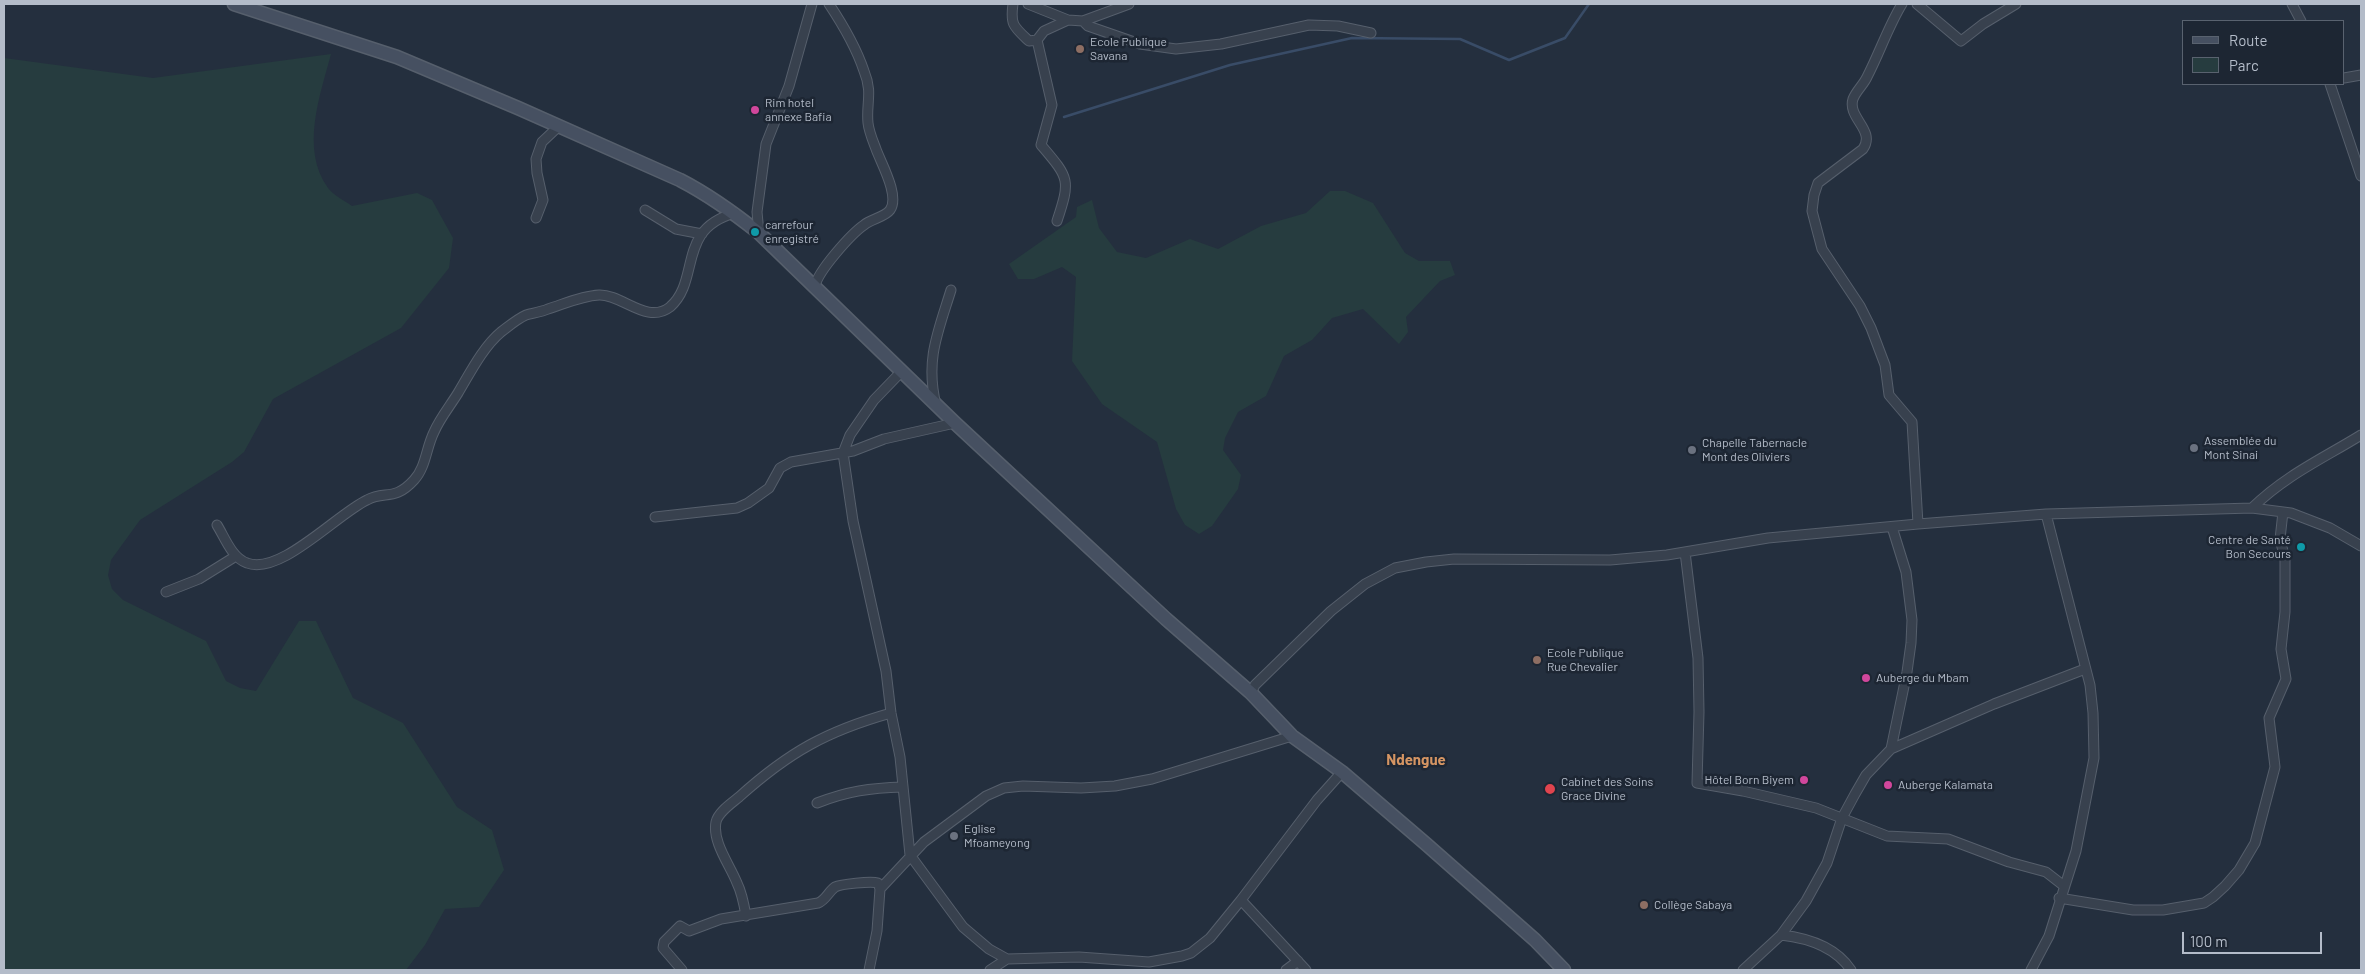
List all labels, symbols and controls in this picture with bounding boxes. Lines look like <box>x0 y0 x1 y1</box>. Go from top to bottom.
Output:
legend <box>2182 20 2345 85</box>
text: Route <box>2229 31 2268 49</box>
place label: Ecole Publique Savana <box>1090 35 1167 63</box>
marker: Ecole Publique Savana <box>1074 43 1086 55</box>
text: Parc <box>2229 56 2259 74</box>
place label: Rim hotel annexe Bafia <box>765 96 832 124</box>
marker: Rim hotel annexe Bafia <box>749 104 761 116</box>
place label: carrefour enregistré <box>765 218 819 246</box>
marker: carrefour enregistré <box>749 226 761 238</box>
place label: Assemblée du Mont Sinai <box>2204 434 2276 462</box>
place label: Chapelle Tabernacle Mont des Oliviers <box>1702 436 1807 464</box>
marker: Assemblée du Mont Sinai <box>2188 442 2200 454</box>
marker: Chapelle Tabernacle Mont des Oliviers <box>1686 444 1698 456</box>
place label: Centre de Santé Bon Secours <box>2208 533 2291 561</box>
marker: Centre de Santé Bon Secours <box>2295 541 2307 553</box>
place label: Ecole Publique Rue Chevalier <box>1547 646 1624 674</box>
marker: Ecole Publique Rue Chevalier <box>1531 654 1543 666</box>
place label: Auberge du Mbam <box>1876 671 1969 685</box>
marker: Auberge du Mbam <box>1860 672 1872 684</box>
district label: Ndengue <box>1386 751 1446 769</box>
place label: Hôtel Born Biyem <box>1705 773 1794 787</box>
marker: Hôtel Born Biyem <box>1798 774 1810 786</box>
place label: Cabinet des Soins Grace Divine <box>1561 775 1653 803</box>
place label: Auberge Kalamata <box>1898 778 1993 792</box>
marker: Auberge Kalamata <box>1882 779 1894 791</box>
marker: Cabinet des Soins Grace Divine <box>1543 782 1557 796</box>
place label: Eglise Mfoameyong <box>964 822 1030 850</box>
marker: Eglise Mfoameyong <box>948 830 960 842</box>
place label: Collège Sabaya <box>1654 898 1732 912</box>
marker: Collège Sabaya <box>1638 899 1650 911</box>
scale bar <box>2185 922 2325 954</box>
text: 100 m <box>2190 932 2228 950</box>

